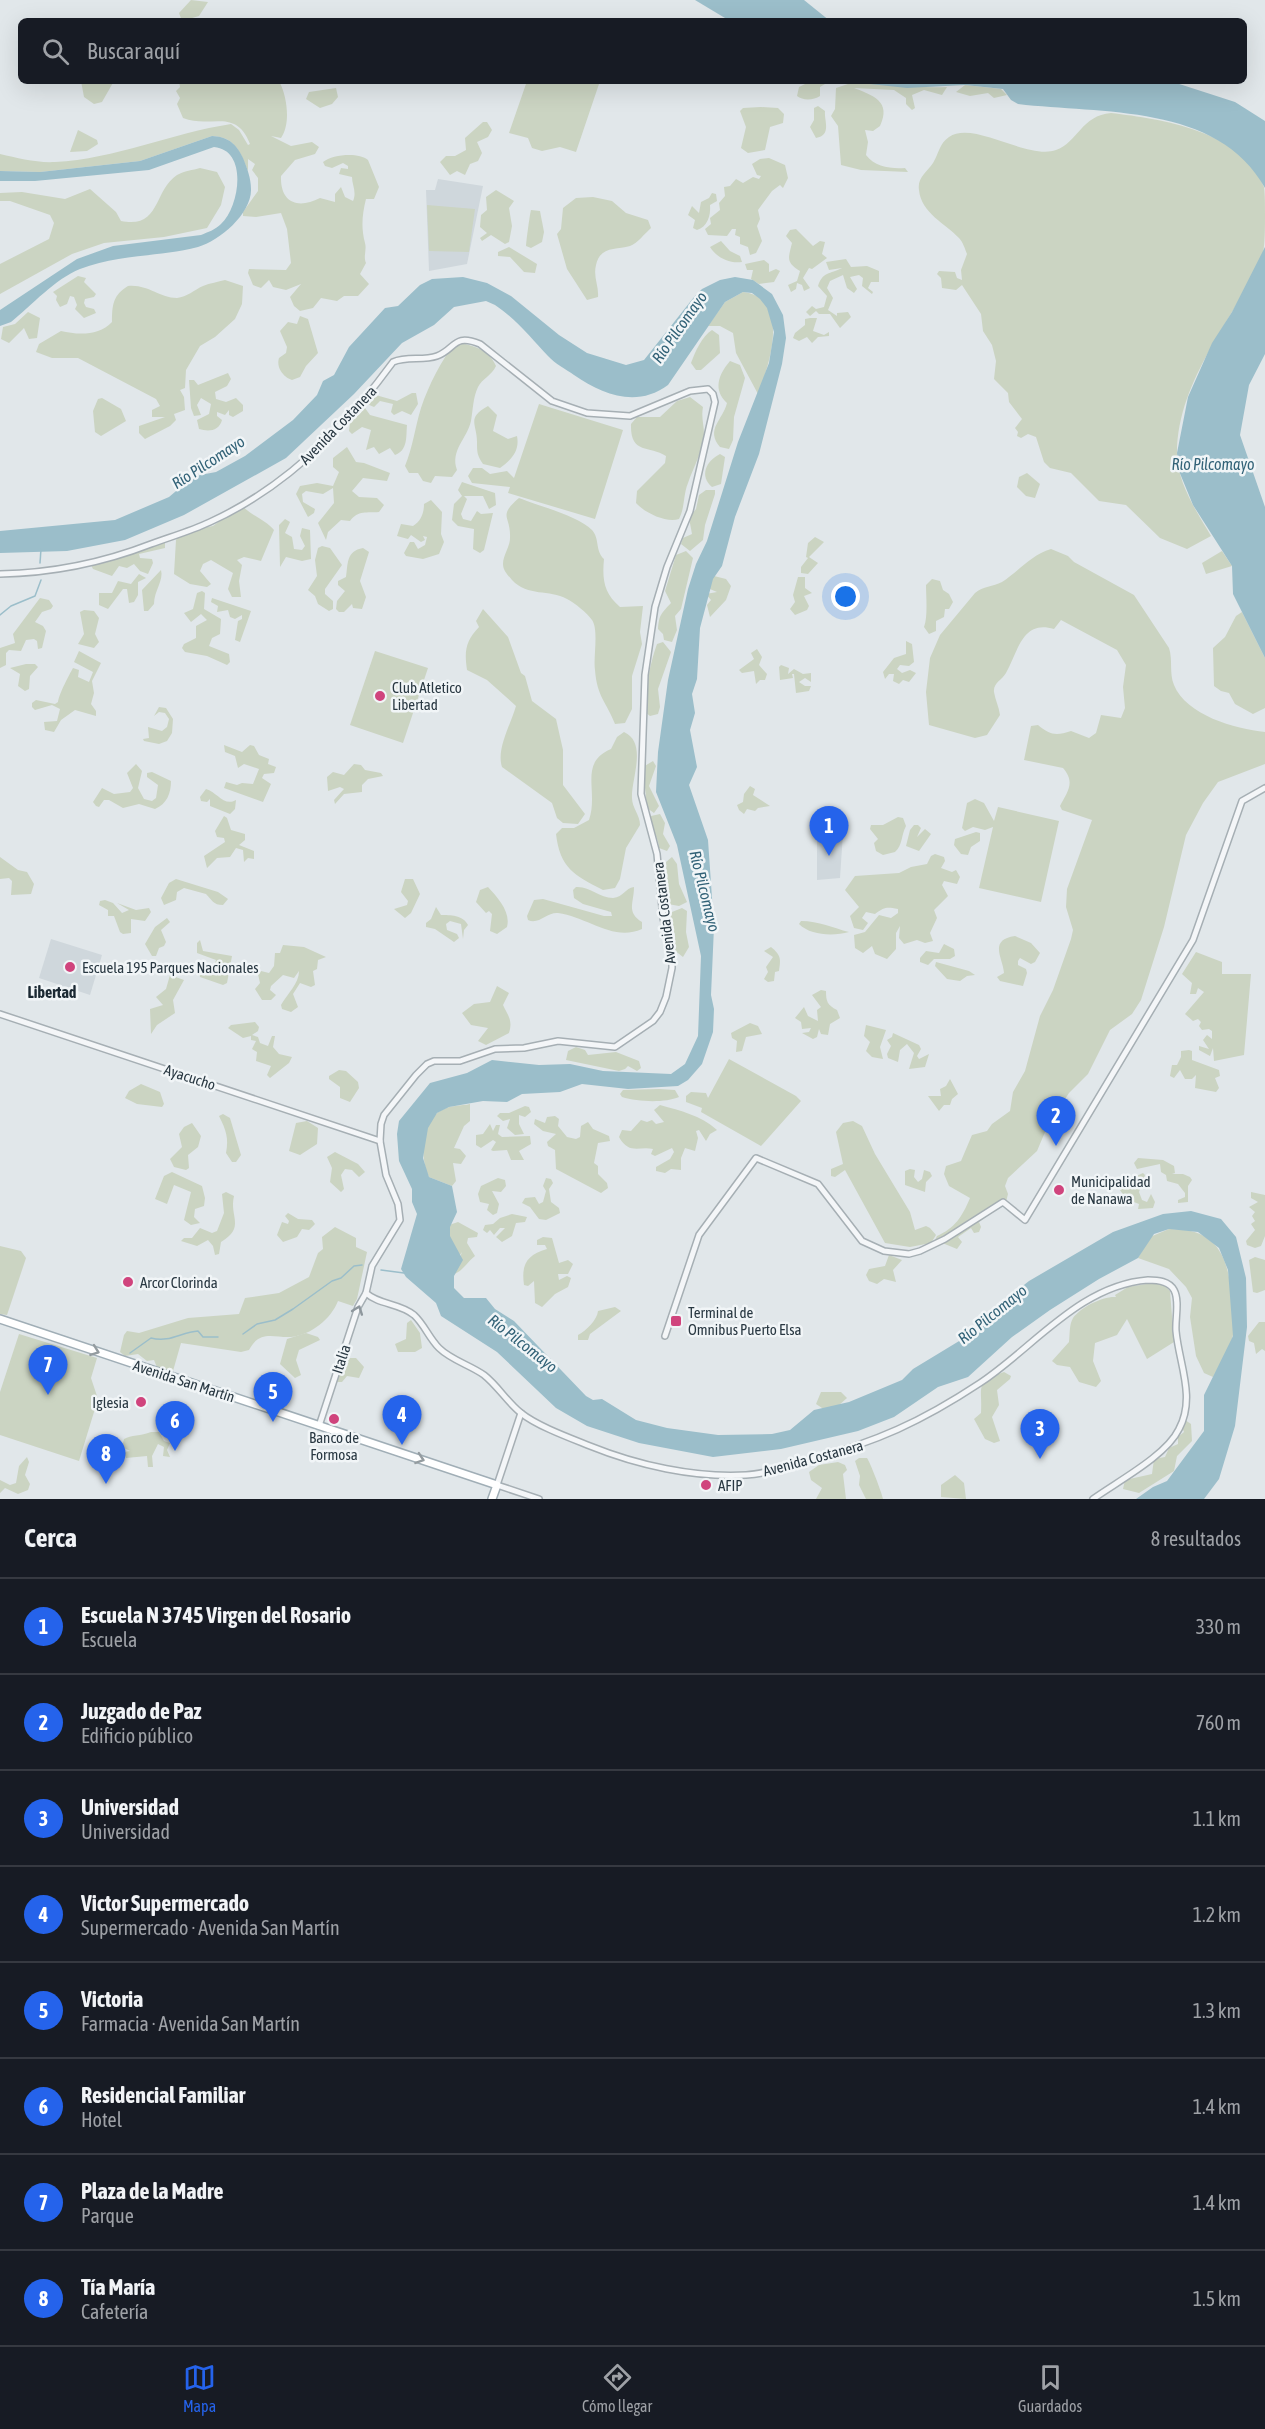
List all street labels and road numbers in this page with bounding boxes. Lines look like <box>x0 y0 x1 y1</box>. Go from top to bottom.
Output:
street label: Avenida Costanera <box>296 382 380 468</box>
street label: Avenida Costanera <box>649 861 679 965</box>
street label: Ayacucho <box>162 1061 218 1093</box>
street label: Italia <box>328 1342 354 1376</box>
street label: Avenida San Martín <box>131 1357 237 1405</box>
street label: Avenida Costanera <box>761 1437 865 1479</box>

